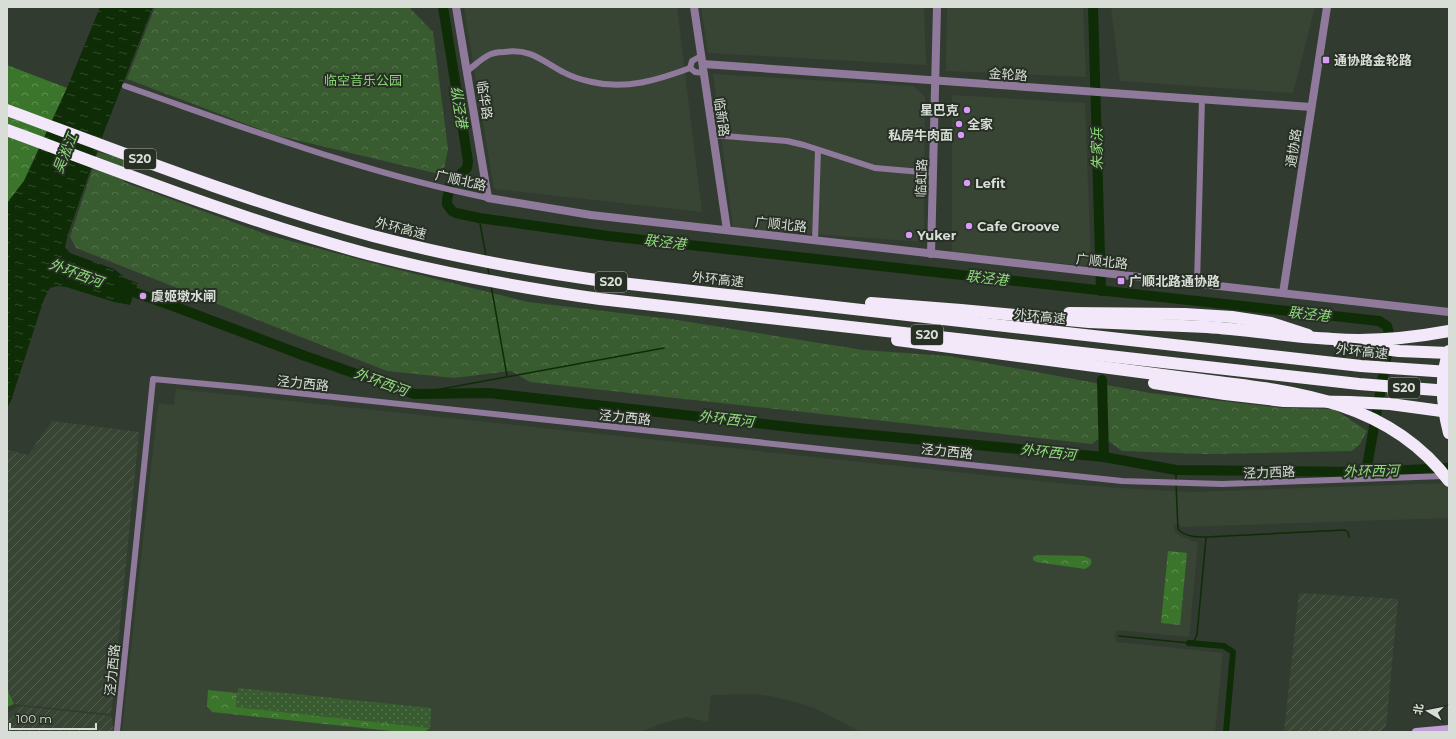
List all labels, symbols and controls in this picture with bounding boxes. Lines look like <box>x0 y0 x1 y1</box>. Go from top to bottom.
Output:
place label: 通协路金轮路 <box>1334 52 1412 68</box>
marker: 通协路金轮路 <box>1321 55 1331 65</box>
street label: 金轮路 <box>988 65 1028 83</box>
park label: 临空音乐公园 <box>324 72 402 88</box>
street label: 临华路 <box>474 79 496 121</box>
water label: 纵泾港 <box>447 85 471 131</box>
street label: 临新路 <box>711 97 733 137</box>
place label: 星巴克 <box>920 102 959 118</box>
marker: 星巴克 <box>962 105 972 115</box>
place label: 全家 <box>967 116 993 132</box>
marker: 全家 <box>954 119 964 129</box>
place label: 私房牛肉面 <box>888 127 953 143</box>
water label: 朱家浜 <box>1088 127 1106 170</box>
street label: 通协路 <box>1282 127 1304 169</box>
water label: 吴淞江 <box>49 128 82 176</box>
marker: 私房牛肉面 <box>956 130 966 140</box>
road number: S20 <box>124 149 156 169</box>
street label: 临虹路 <box>912 158 930 198</box>
street label: 广顺北路 <box>434 166 488 194</box>
place label: Lefit <box>975 175 1006 191</box>
marker: Lefit <box>962 178 972 188</box>
street label: 广顺北路 <box>754 213 808 235</box>
street label: 外环高速 <box>374 214 428 242</box>
place label: Cafe Groove <box>977 218 1059 234</box>
marker: Cafe Groove <box>964 221 974 231</box>
place label: Yuker <box>916 227 957 243</box>
marker: Yuker <box>904 230 914 240</box>
water label: 联泾港 <box>643 231 689 253</box>
street label: 广顺北路 <box>1075 250 1129 272</box>
water label: 外环西河 <box>47 255 108 292</box>
water label: 联泾港 <box>965 267 1011 289</box>
street label: 外环高速 <box>691 268 745 290</box>
road number: S20 <box>595 272 627 292</box>
place label: 广顺北路通协路 <box>1129 273 1220 289</box>
marker: 广顺北路通协路 <box>1116 276 1126 286</box>
place label: 虞姬墩水闸 <box>151 288 216 304</box>
marker: 虞姬墩水闸 <box>138 291 148 301</box>
water label: 联泾港 <box>1287 303 1333 325</box>
street label: 外环高速 <box>1013 305 1067 327</box>
road number: S20 <box>911 325 943 345</box>
street label: 外环高速 <box>1335 340 1389 362</box>
water label: 外环西河 <box>352 364 413 401</box>
street label: 泾力西路 <box>276 372 330 394</box>
road number: S20 <box>1388 378 1420 398</box>
street label: 泾力西路 <box>598 406 652 428</box>
water label: 外环西河 <box>697 407 758 431</box>
street label: 泾力西路 <box>920 440 974 462</box>
water label: 外环西河 <box>1019 440 1080 464</box>
water label: 外环西河 <box>1343 461 1402 480</box>
street label: 泾力西路 <box>1243 463 1295 481</box>
street label: 泾力西路 <box>101 643 123 697</box>
north arrow <box>1408 691 1448 731</box>
text: 北 <box>1410 703 1426 716</box>
scale bar <box>10 705 96 731</box>
text: 100 m <box>16 711 52 726</box>

